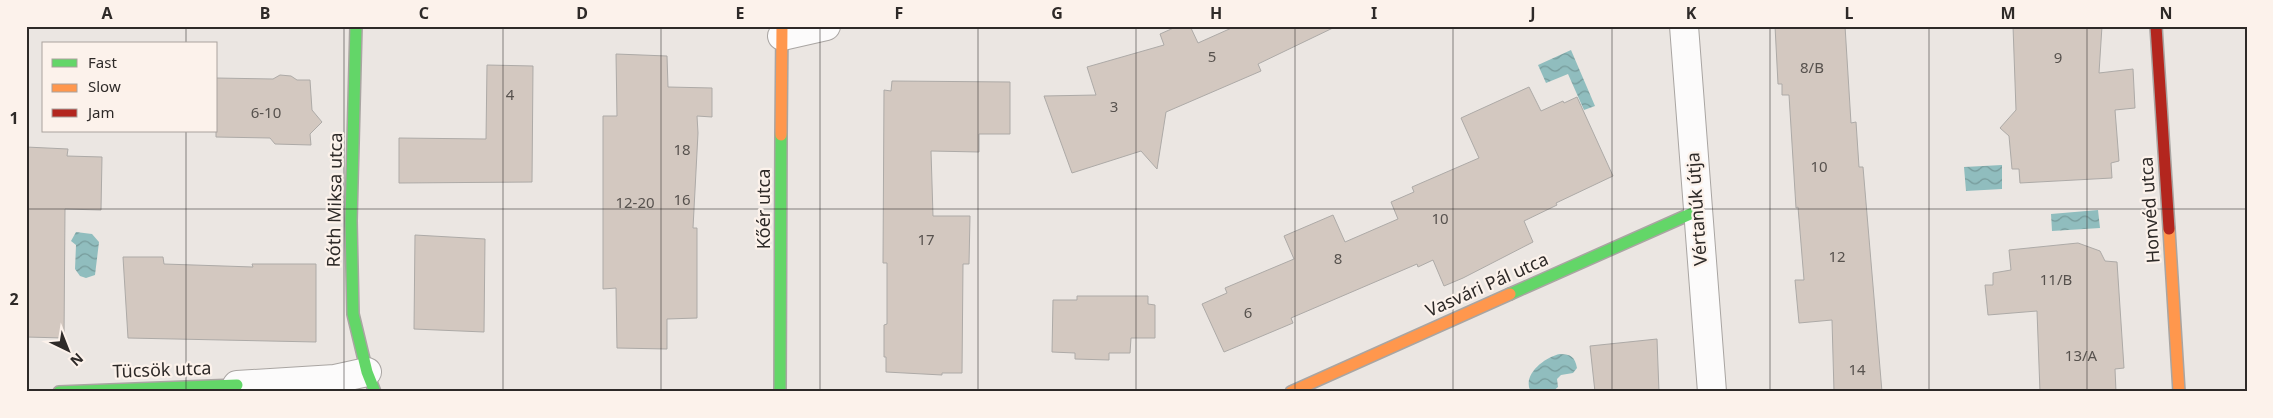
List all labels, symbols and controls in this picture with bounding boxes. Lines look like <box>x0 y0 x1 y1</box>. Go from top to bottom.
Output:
text: A <box>101 2 113 24</box>
text: B <box>260 2 270 24</box>
text: C <box>419 2 429 24</box>
text: D <box>576 2 588 24</box>
text: E <box>736 2 745 24</box>
text: F <box>895 2 903 24</box>
text: G <box>1051 2 1063 24</box>
text: H <box>1210 2 1222 24</box>
text: I <box>1371 2 1377 24</box>
text: J <box>1528 2 1536 24</box>
text: K <box>1686 2 1697 24</box>
text: L <box>1845 2 1854 24</box>
text: M <box>2000 2 2016 24</box>
text: N <box>2159 2 2173 24</box>
legend <box>42 42 218 132</box>
house number: 5 <box>1208 46 1216 66</box>
house number: 9 <box>2054 47 2062 67</box>
text: Fast <box>88 52 117 72</box>
house number: 8/B <box>1800 57 1824 77</box>
text: Slow <box>88 76 121 96</box>
house number: 4 <box>506 84 515 104</box>
house number: 3 <box>1110 96 1118 116</box>
text: Jam <box>86 102 115 122</box>
house number: 6-10 <box>251 102 281 122</box>
text: 1 <box>9 107 19 129</box>
street label: Róth Miksa utca <box>321 132 347 268</box>
house number: 18 <box>673 139 691 159</box>
street label: Vértanúk útja <box>1680 152 1712 267</box>
house number: 10 <box>1810 156 1828 176</box>
street label: Honvéd utca <box>2133 156 2165 264</box>
street label: Kőér utca <box>751 169 775 249</box>
house number: 16 <box>673 189 691 209</box>
house number: 12-20 <box>615 192 655 212</box>
house number: 10 <box>1431 208 1449 228</box>
house number: 17 <box>917 229 935 249</box>
street label: Vasvári Pál utca <box>1421 246 1552 322</box>
house number: 12 <box>1828 246 1846 266</box>
house number: 8 <box>1334 248 1342 268</box>
house number: 11/B <box>2040 269 2072 289</box>
text: 2 <box>9 288 19 310</box>
house number: 6 <box>1244 302 1252 322</box>
north arrow <box>42 326 92 376</box>
house number: 13/A <box>2065 345 2098 365</box>
text: N <box>67 349 88 371</box>
street label: Tücsök utca <box>112 355 212 383</box>
house number: 14 <box>1848 359 1866 379</box>

